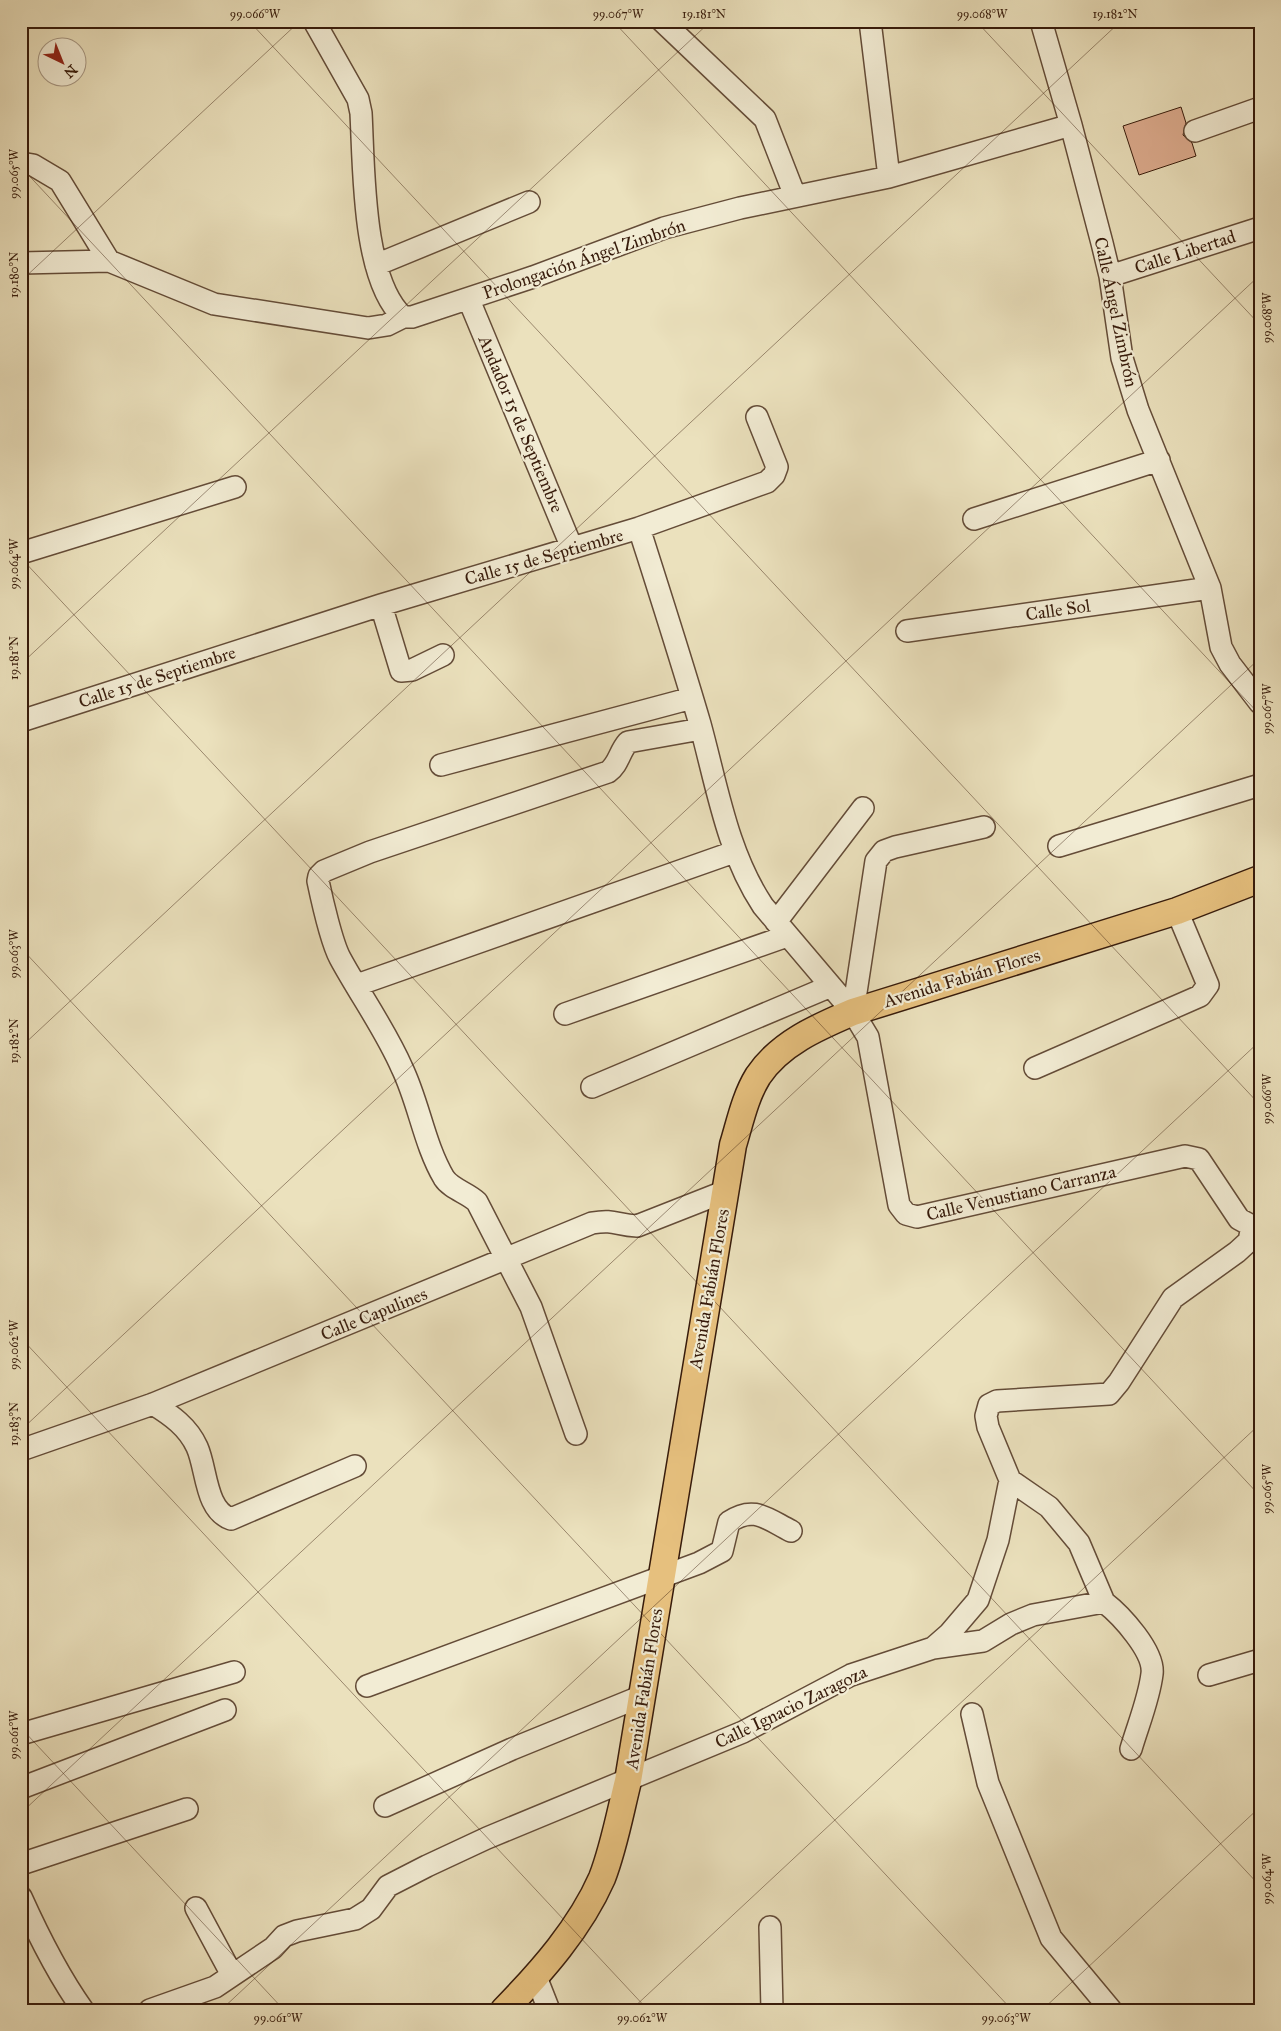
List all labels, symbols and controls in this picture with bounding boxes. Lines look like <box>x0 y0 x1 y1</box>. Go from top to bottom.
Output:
text: 99.066°W <box>230 7 281 21</box>
text: 99.067°W <box>593 7 644 21</box>
text: 19.181°N <box>682 7 726 21</box>
text: 99.068°W <box>957 7 1008 21</box>
text: 19.182°N <box>1092 7 1138 21</box>
north arrow <box>38 38 88 88</box>
text: N <box>60 61 81 81</box>
text: 99.065°W <box>7 148 21 199</box>
street label: Prolongación Ángel Zimbrón <box>479 212 689 305</box>
street label: Calle Libertad <box>1132 225 1238 279</box>
street label: Calle Ángel Zimbrón <box>1088 235 1145 390</box>
text: 19.180°N <box>7 252 21 298</box>
text: 99.068°W <box>1260 292 1274 343</box>
street label: Andador 15 de Septiembre <box>473 331 568 516</box>
street label: Calle 15 de Septiembre <box>462 524 626 590</box>
text: 99.064°W <box>7 538 21 589</box>
street label: Calle Sol <box>1024 595 1092 625</box>
text: 19.181°N <box>7 636 21 680</box>
street label: Calle 15 de Septiembre <box>76 641 238 713</box>
text: 99.067°W <box>1260 683 1274 734</box>
text: 99.063°W <box>7 929 21 979</box>
street label: Avenida Fabián Flores <box>880 944 1043 1013</box>
text: 19.182°N <box>7 1018 21 1064</box>
text: 99.066°W <box>1260 1073 1274 1124</box>
street label: Calle Venustiano Carranza <box>924 1160 1118 1226</box>
street label: Avenida Fabián Flores <box>684 1207 734 1372</box>
street label: Calle Capulines <box>317 1283 431 1345</box>
text: 99.062°W <box>7 1319 21 1370</box>
text: 19.183°N <box>7 1402 21 1446</box>
text: 99.065°W <box>1260 1463 1274 1514</box>
street label: Avenida Fabián Flores <box>620 1607 668 1772</box>
street label: Calle Ignacio Zaragoza <box>711 1660 871 1754</box>
text: 99.061°W <box>7 1710 21 1759</box>
text: 99.064°W <box>1260 1853 1274 1904</box>
text: 99.061°W <box>254 2011 303 2025</box>
text: 99.062°W <box>617 2011 668 2025</box>
text: 99.063°W <box>981 2011 1031 2025</box>

